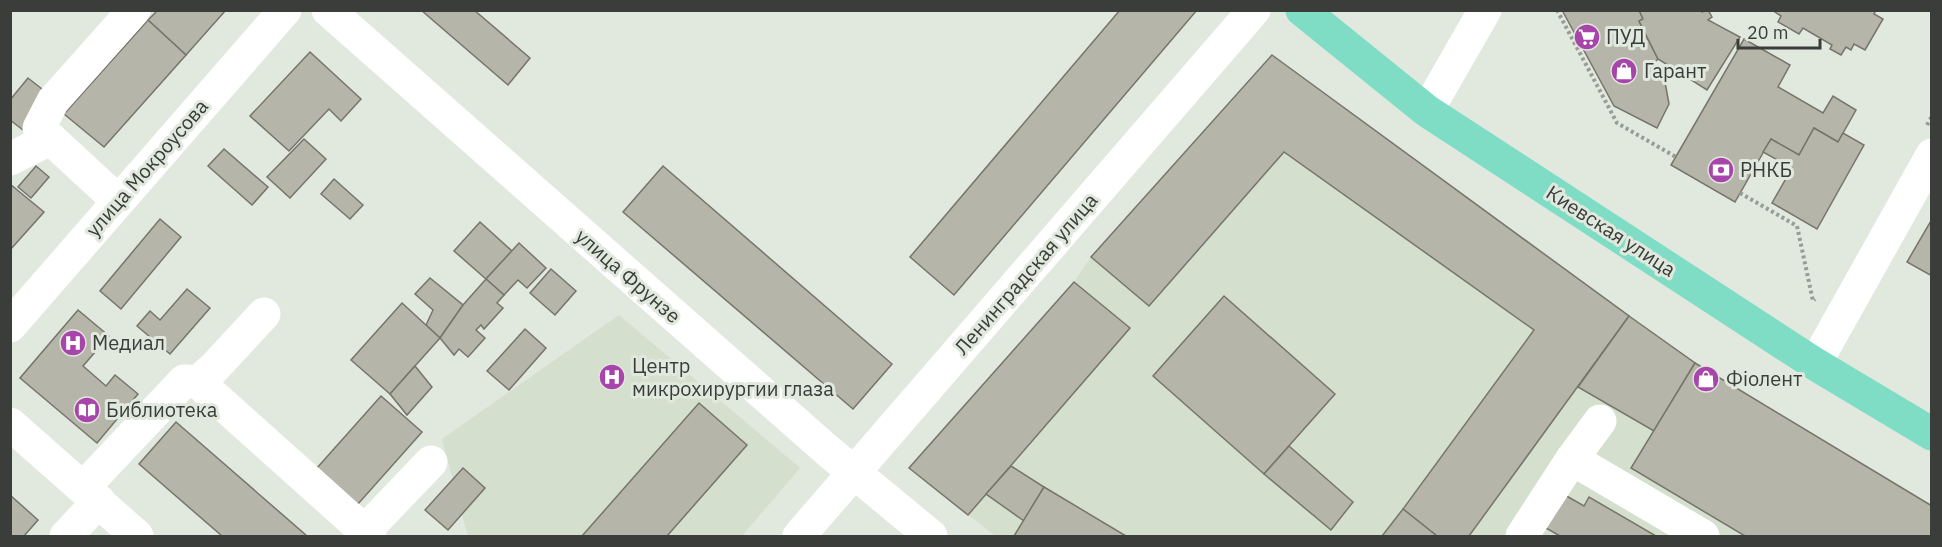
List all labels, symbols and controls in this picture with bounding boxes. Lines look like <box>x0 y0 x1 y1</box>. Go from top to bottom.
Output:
scale bar <box>1738 12 1820 50</box>
text: 20 m <box>1747 21 1789 44</box>
supermarket icon: ПУД <box>1572 22 1602 52</box>
place label: ПУД <box>1606 23 1645 50</box>
shop icon: Гарант <box>1609 56 1639 86</box>
place label: Гарант <box>1644 57 1707 84</box>
street label: улица Мокроусова <box>79 93 214 242</box>
bank icon: РНКБ <box>1706 155 1736 185</box>
place label: РНКБ <box>1740 156 1792 183</box>
street label: Киевская улица <box>1541 179 1681 283</box>
street label: Ленинградская улица <box>948 187 1103 360</box>
street label: улица Фрунзе <box>570 222 687 329</box>
hospital icon: Медиал <box>58 328 88 358</box>
place label: Медиал <box>92 329 165 356</box>
place label: Центр микрохирургии глаза <box>632 352 834 402</box>
hospital icon: Центр микрохирургии глаза <box>597 362 627 392</box>
shop icon: Фіолент <box>1691 364 1721 394</box>
place label: Фіолент <box>1726 365 1803 392</box>
library icon: Библиотека <box>72 395 102 425</box>
place label: Библиотека <box>106 396 218 423</box>

